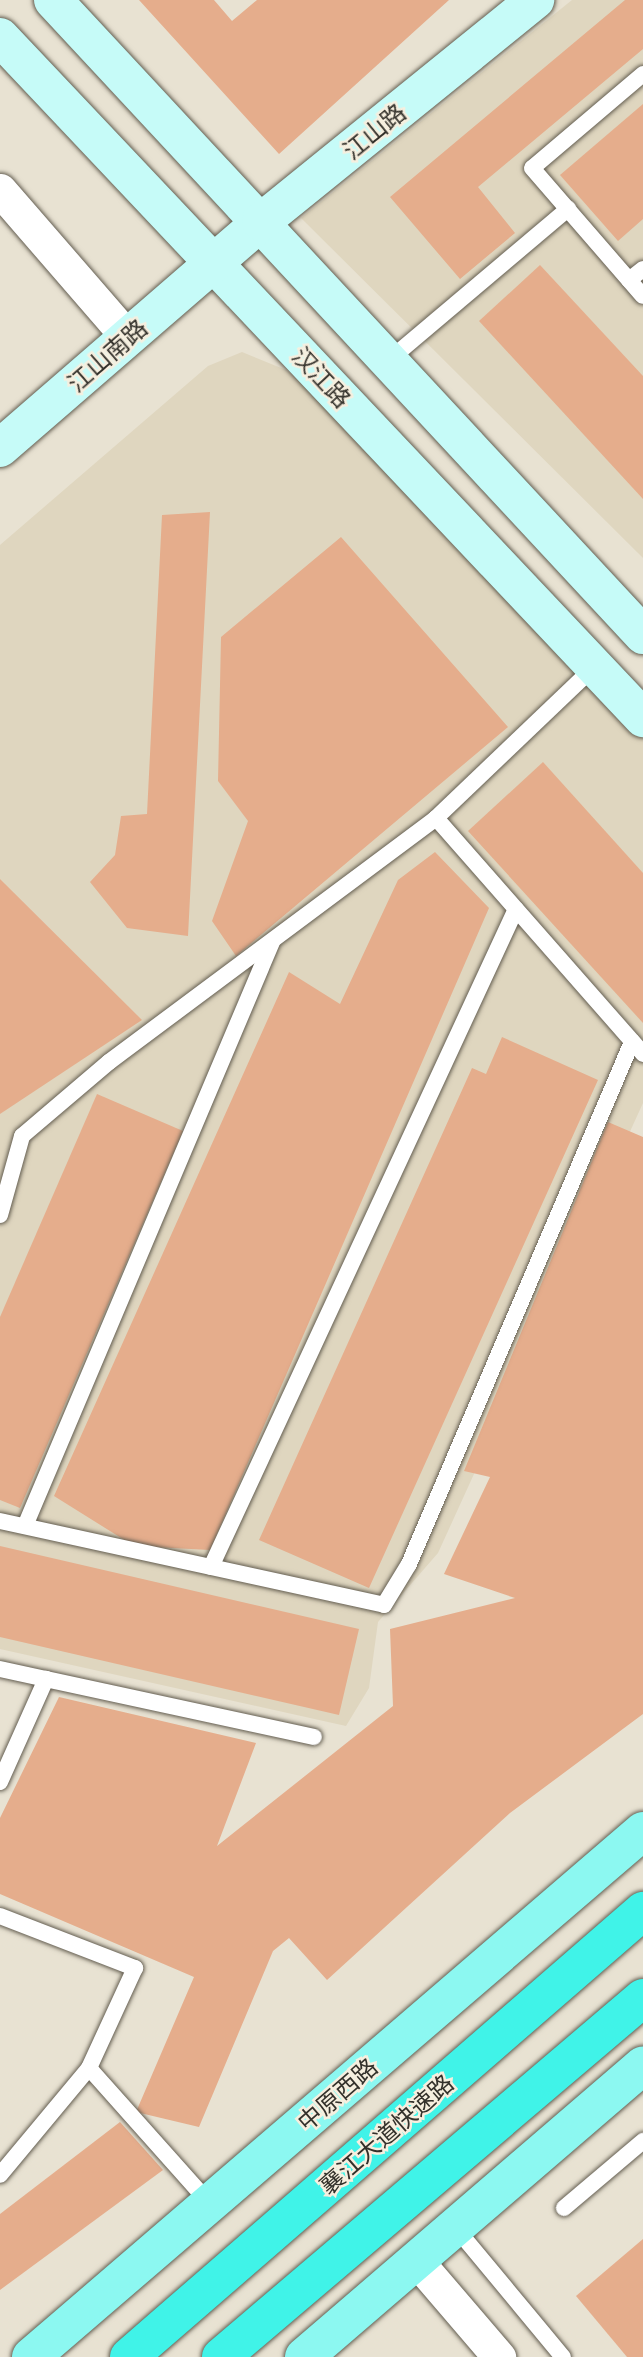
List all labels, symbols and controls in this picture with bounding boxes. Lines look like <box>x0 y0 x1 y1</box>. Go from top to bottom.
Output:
street label: 江山路 <box>337 97 411 165</box>
street label: 江山南路 <box>61 313 153 397</box>
street label: 汉江路 <box>287 341 357 413</box>
street label: 中原西路 <box>291 2052 383 2136</box>
street label: 襄江大道快速路 <box>313 2068 459 2200</box>

